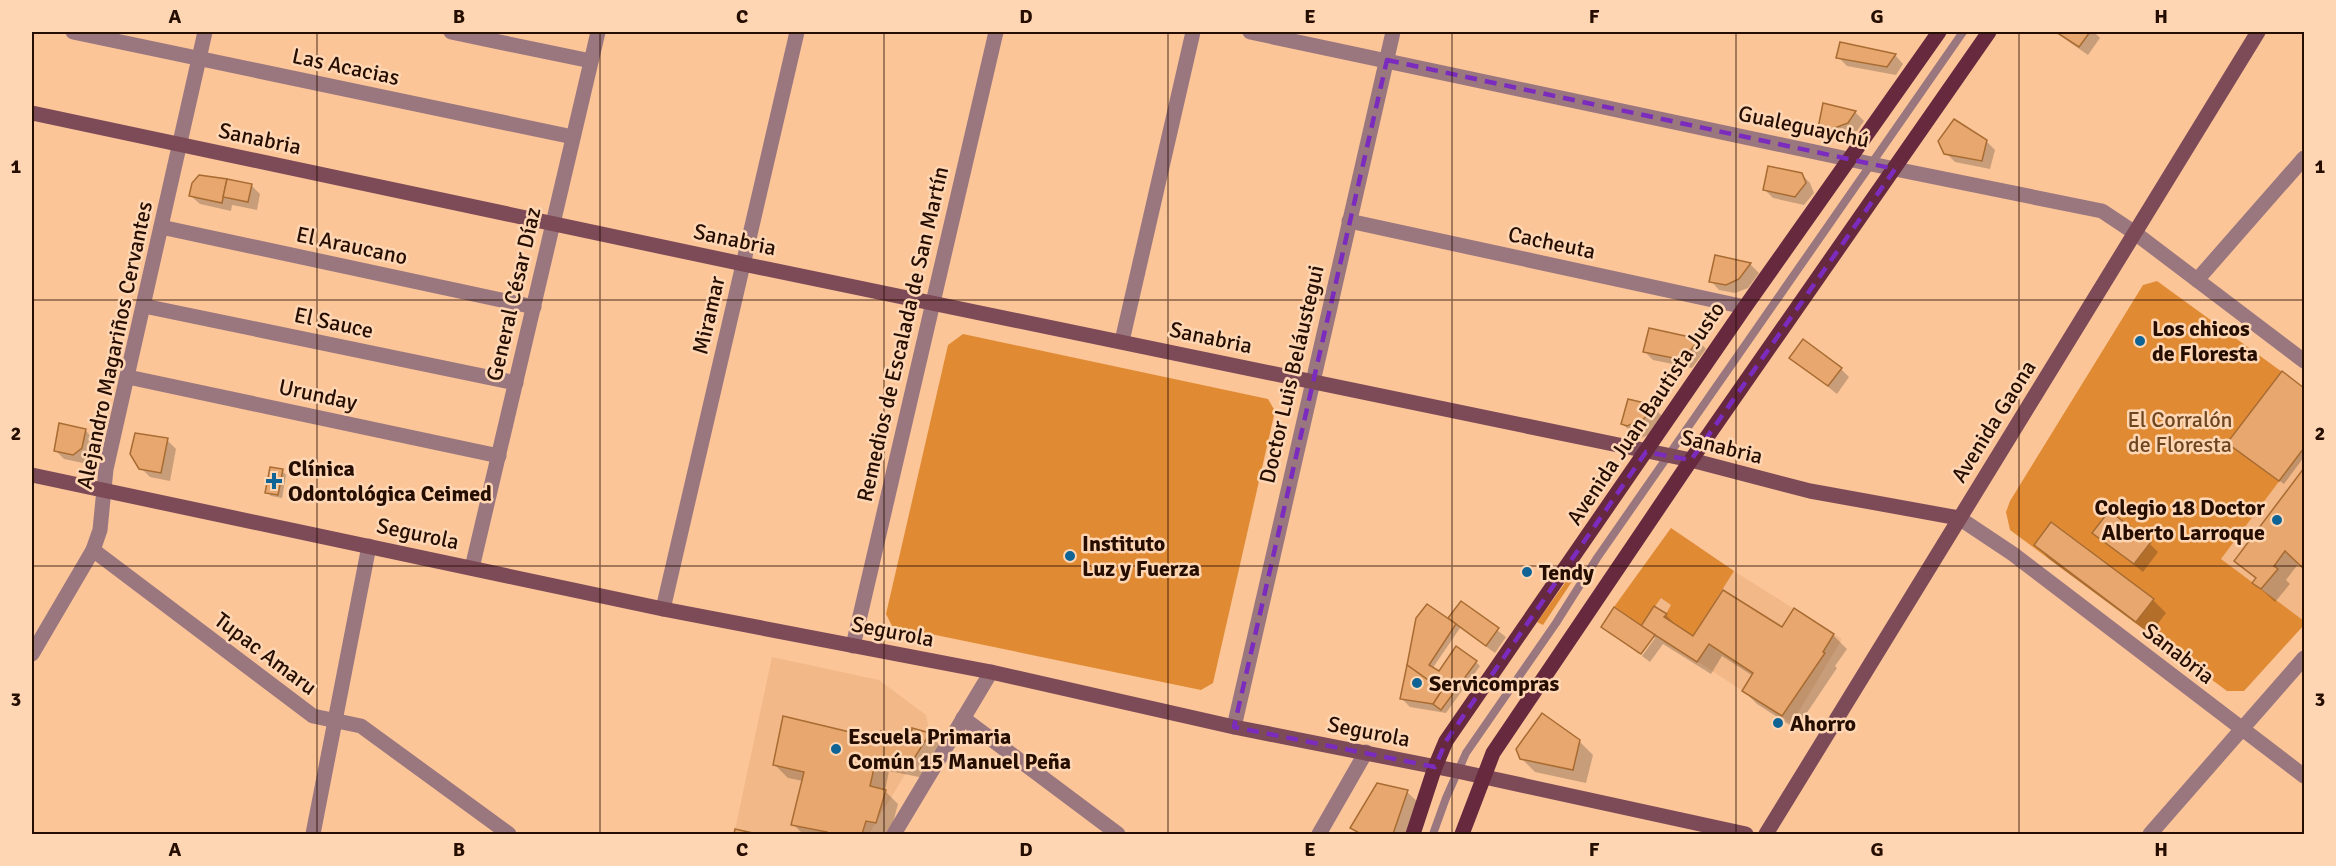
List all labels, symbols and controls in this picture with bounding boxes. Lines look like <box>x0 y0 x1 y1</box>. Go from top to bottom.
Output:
text: A <box>169 4 182 29</box>
text: B <box>453 4 465 29</box>
text: C <box>736 4 748 29</box>
text: D <box>1019 4 1033 29</box>
text: E <box>1304 4 1316 29</box>
text: F <box>1589 4 1600 29</box>
text: G <box>1870 4 1884 29</box>
text: H <box>2154 4 2168 29</box>
street label: Las Acacias <box>290 42 402 91</box>
street label: Gualeguaychú <box>1736 99 1872 154</box>
street label: Sanabria <box>216 117 304 160</box>
text: 1 <box>11 154 22 179</box>
text: 1 <box>2315 154 2326 179</box>
street label: Remedios de Escalada de San Martín <box>851 164 954 504</box>
street label: Alejandro Magariños Cervantes <box>71 199 158 491</box>
street label: General César Díaz <box>480 204 547 384</box>
street label: Sanabria <box>691 218 779 261</box>
street label: Cacheuta <box>1506 220 1598 265</box>
street label: El Araucano <box>294 221 410 270</box>
street label: Doctor Luis Beláustegui <box>1253 262 1330 486</box>
street label: Miramar <box>686 273 731 357</box>
street label: Avenida Juan Bautista Justo <box>1561 297 1730 530</box>
street label: El Sauce <box>292 301 376 344</box>
place label: Los chicos de Floresta <box>2152 315 2258 367</box>
street label: Sanabria <box>1167 316 1255 359</box>
marker: Los chicos de Floresta <box>2133 334 2147 348</box>
street label: Avenida Gaona <box>1945 355 2042 487</box>
street label: Urunday <box>276 373 360 416</box>
park label: El Corralón de Floresta <box>2127 406 2233 458</box>
text: 2 <box>11 421 21 446</box>
text: 2 <box>2315 421 2325 446</box>
street label: Sanabria <box>1678 423 1766 470</box>
place label: Clínica Odontológica Ceimed <box>288 455 492 507</box>
marker: Clínica Odontológica Ceimed <box>265 472 283 490</box>
place label: Colegio 18 Doctor Alberto Larroque <box>2094 494 2265 546</box>
street label: Segurola <box>374 512 462 555</box>
marker: Colegio 18 Doctor Alberto Larroque <box>2270 513 2284 527</box>
place label: Instituto Luz y Fuerza <box>1082 530 1200 582</box>
marker: Instituto Luz y Fuerza <box>1063 549 1077 563</box>
place label: Tendy <box>1539 559 1594 586</box>
marker: Tendy <box>1520 565 1534 579</box>
street label: Tupac Amaru <box>209 606 322 701</box>
street label: Segurola <box>849 610 937 653</box>
street label: Sanabria <box>2137 617 2220 690</box>
place label: Servicompras <box>1429 670 1560 697</box>
marker: Servicompras <box>1410 676 1424 690</box>
text: 3 <box>11 687 21 712</box>
text: 3 <box>2315 687 2325 712</box>
street label: Segurola <box>1325 710 1413 753</box>
place label: Ahorro <box>1790 710 1856 737</box>
marker: Ahorro <box>1771 716 1785 730</box>
place label: Escuela Primaria Común 15 Manuel Peña <box>848 723 1071 775</box>
marker: Escuela Primaria Común 15 Manuel Peña <box>829 742 843 756</box>
text: A <box>169 837 182 862</box>
text: B <box>453 837 465 862</box>
text: C <box>736 837 748 862</box>
text: D <box>1019 837 1033 862</box>
text: E <box>1304 837 1316 862</box>
text: F <box>1589 837 1600 862</box>
text: G <box>1870 837 1884 862</box>
text: H <box>2154 837 2168 862</box>

